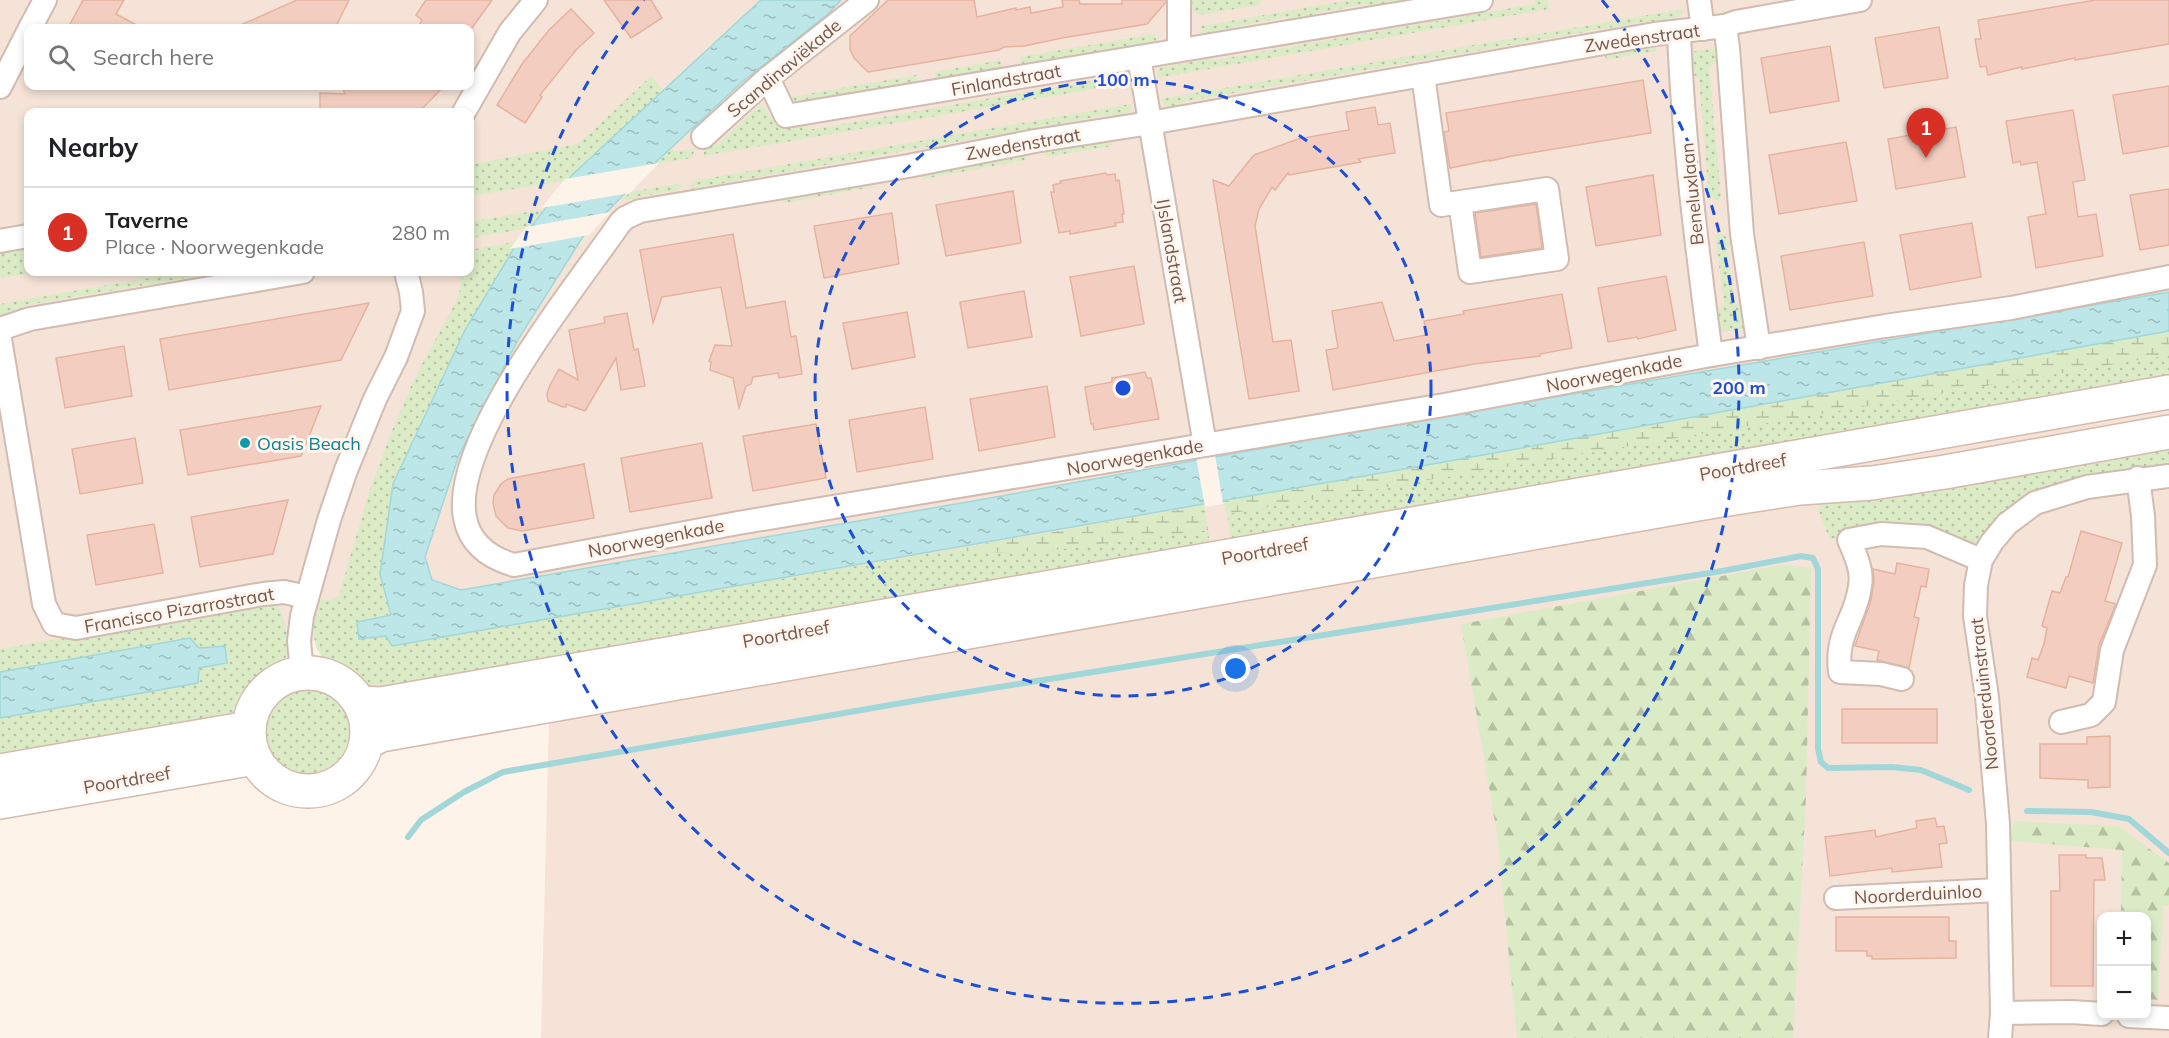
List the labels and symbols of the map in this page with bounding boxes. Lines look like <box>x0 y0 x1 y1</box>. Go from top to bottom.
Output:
street label: Scandinaviëkade <box>722 14 846 122</box>
street label: Zwedenstraat <box>1583 19 1701 57</box>
street label: Finlandstraat <box>949 59 1063 101</box>
text: 100 m <box>1096 68 1150 91</box>
pin: 1 <box>1906 108 1946 158</box>
street label: Zwedenstraat <box>964 123 1082 165</box>
street label: Beneluxlaan <box>1675 142 1709 246</box>
street label: IJslandstraat <box>1152 197 1192 305</box>
street label: Noorwegenkade <box>1544 349 1684 397</box>
text: 200 m <box>1712 376 1766 399</box>
centre of rings <box>1113 378 1133 398</box>
place label: Oasis Beach <box>257 432 361 455</box>
street label: Noorwegenkade <box>1065 434 1205 480</box>
marker: Oasis Beach <box>238 436 252 450</box>
street label: Poortdreef <box>1698 448 1789 486</box>
street label: Noorwegenkade <box>586 514 726 562</box>
street label: Poortdreef <box>1220 532 1311 570</box>
street label: Francisco Pizarrostraat <box>82 582 276 638</box>
street label: Poortdreef <box>741 615 832 653</box>
street label: Noorderduinstraat <box>1965 617 2003 771</box>
your location <box>1221 654 1250 683</box>
street label: Poortdreef <box>82 761 173 799</box>
street label: Noorderduinloo <box>1853 879 1983 909</box>

